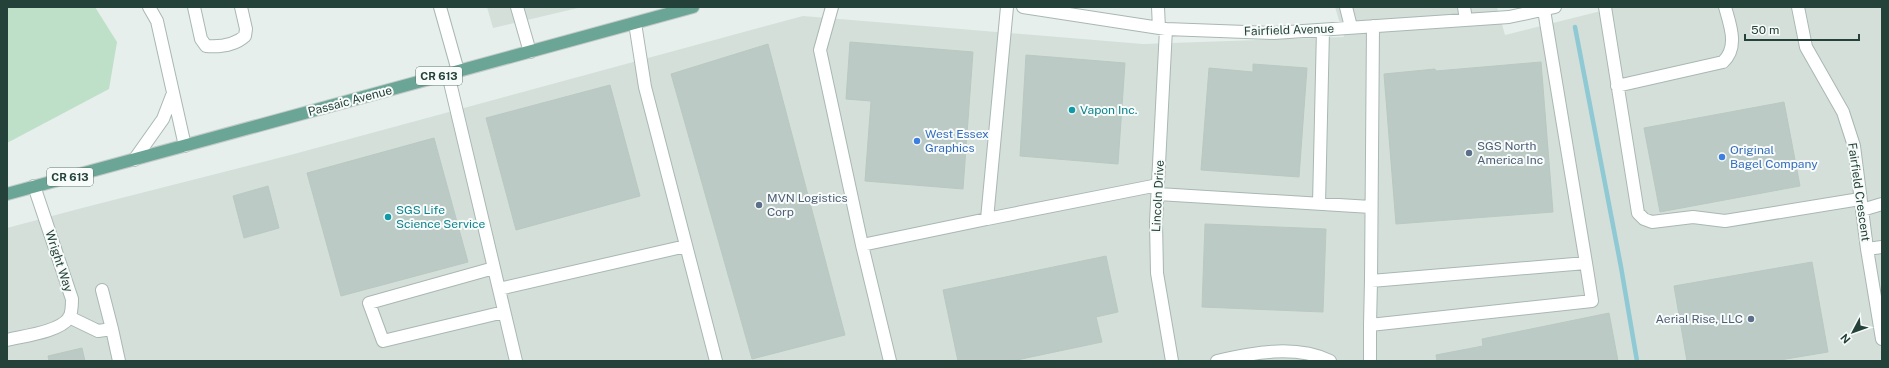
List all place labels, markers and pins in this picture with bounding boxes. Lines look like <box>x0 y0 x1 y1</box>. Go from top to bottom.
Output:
place label: Vapon Inc. <box>1080 103 1138 117</box>
marker: Vapon Inc. <box>1067 105 1077 115</box>
place label: West Essex Graphics <box>925 127 989 155</box>
marker: West Essex Graphics <box>912 136 922 146</box>
place label: SGS North America Inc <box>1477 139 1543 167</box>
place label: Original Bagel Company <box>1730 143 1818 171</box>
marker: SGS North America Inc <box>1464 148 1474 158</box>
marker: Original Bagel Company <box>1717 152 1727 162</box>
place label: MVN Logistics Corp <box>767 191 848 219</box>
marker: MVN Logistics Corp <box>754 200 764 210</box>
place label: SGS Life Science Service <box>396 203 485 231</box>
marker: SGS Life Science Service <box>383 212 393 222</box>
place label: Aerial Rise, LLC <box>1655 312 1743 326</box>
marker: Aerial Rise, LLC <box>1746 314 1756 324</box>

